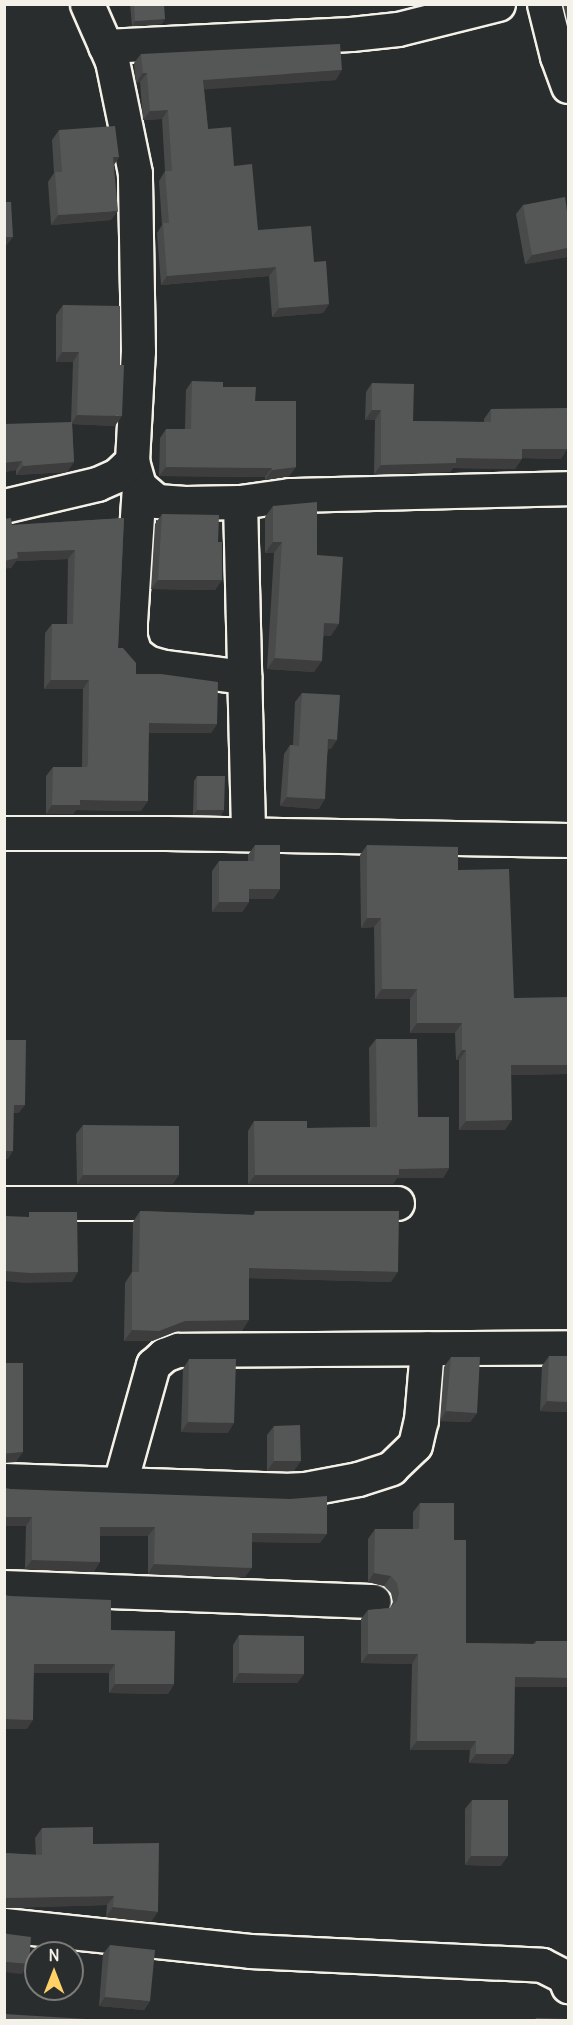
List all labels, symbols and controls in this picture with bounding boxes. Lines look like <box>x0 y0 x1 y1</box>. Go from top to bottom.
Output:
north arrow <box>24 1941 84 2001</box>
text: N <box>48 1945 60 1965</box>

